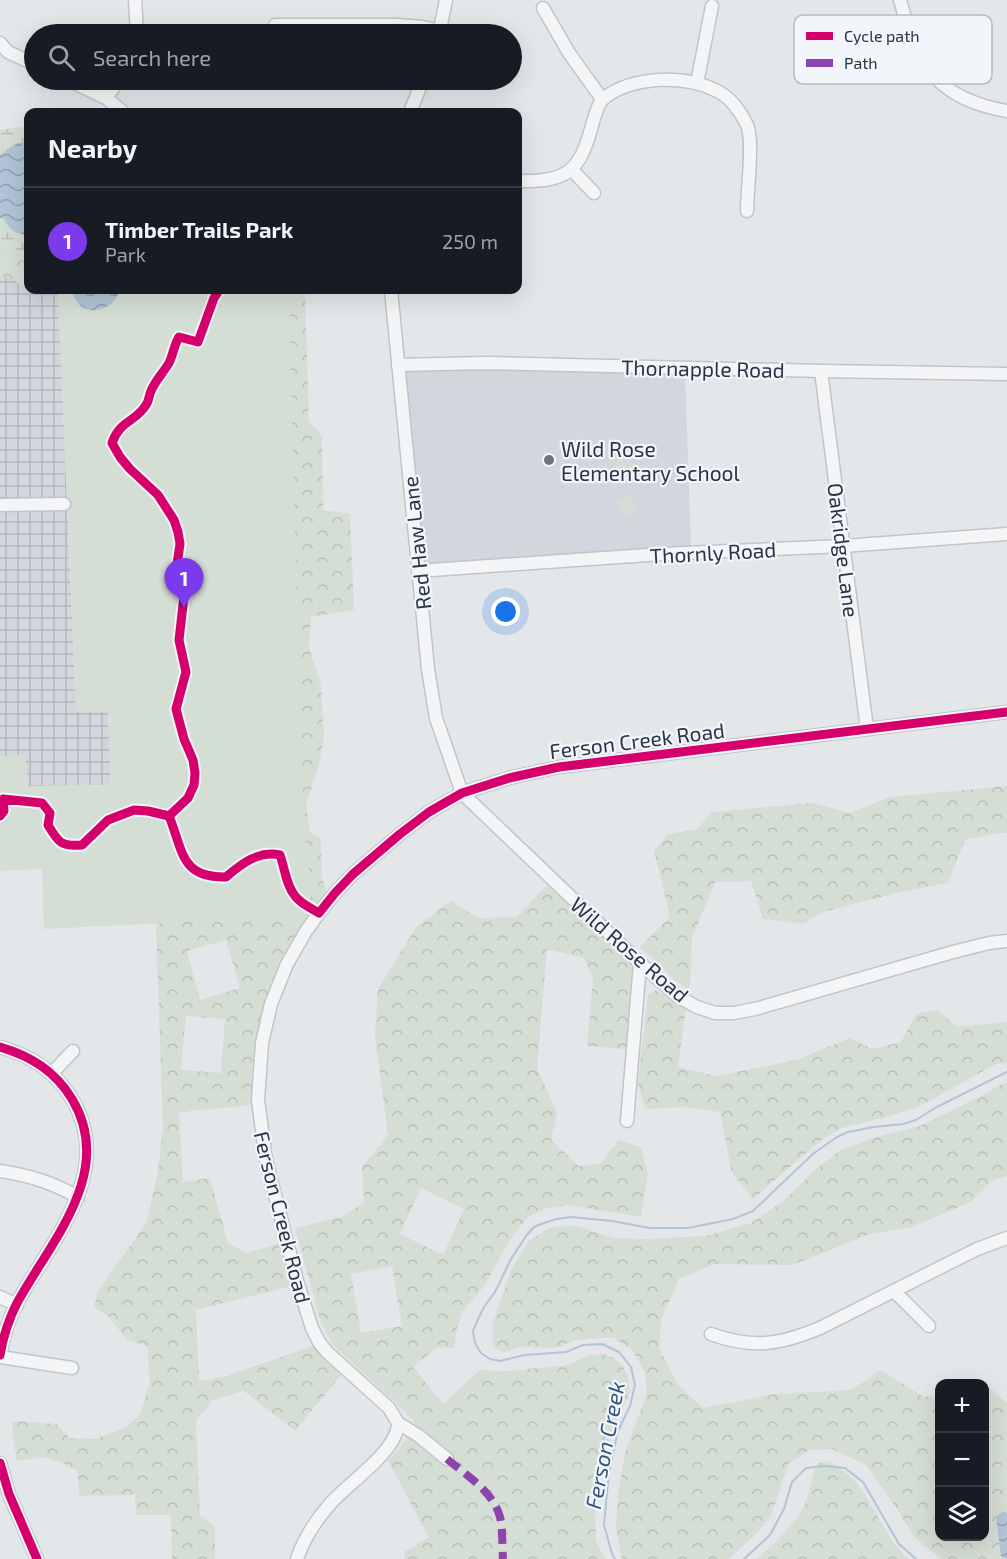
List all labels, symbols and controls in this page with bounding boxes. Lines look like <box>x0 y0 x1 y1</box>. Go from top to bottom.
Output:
legend <box>794 15 992 84</box>
search box <box>24 24 522 90</box>
text: Cycle path <box>844 26 920 45</box>
icon: search <box>45 41 78 74</box>
text: Search here <box>93 44 211 70</box>
text: Path <box>844 53 878 72</box>
text: Nearby <box>48 132 137 163</box>
text: Timber Trails Park <box>105 216 293 242</box>
text: 1 <box>63 229 72 253</box>
text: 250 m <box>442 229 498 253</box>
text: Park <box>105 242 146 266</box>
street label: Thornapple Road <box>621 354 785 382</box>
place label: Wild Rose Elementary School <box>561 436 741 485</box>
marker: Wild Rose Elementary School <box>542 453 556 467</box>
street label: Red Haw Lane <box>397 475 435 611</box>
street label: Oakridge Lane <box>823 481 865 619</box>
street label: Thornly Road <box>649 536 777 568</box>
pin: 1 <box>164 558 204 608</box>
your location <box>491 597 520 626</box>
street label: Ferson Creek Road <box>548 717 726 763</box>
street label: Wild Rose Road <box>566 891 694 1007</box>
street label: Ferson Creek Road <box>250 1128 316 1306</box>
water label: Ferson Creek <box>579 1379 629 1511</box>
map controls <box>935 1379 989 1541</box>
button: + <box>935 1379 989 1433</box>
button: − <box>935 1433 989 1487</box>
button: layers <box>935 1487 989 1541</box>

